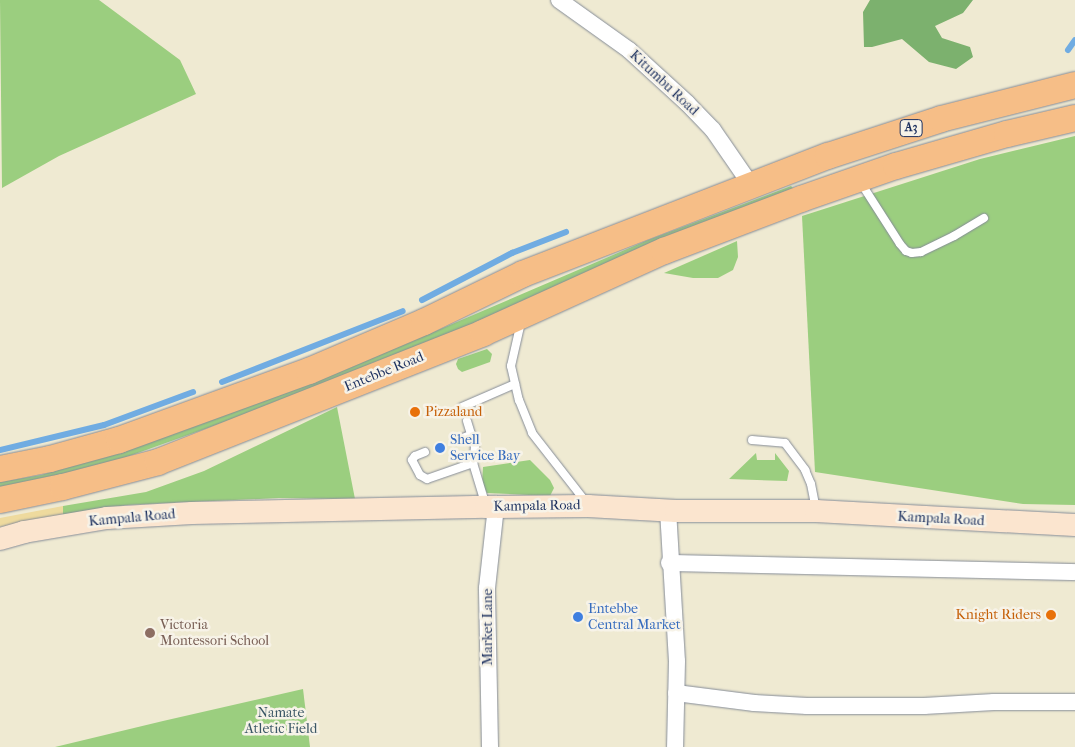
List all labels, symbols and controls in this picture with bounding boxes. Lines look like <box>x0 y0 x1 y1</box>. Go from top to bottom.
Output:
street label: Kitumbu Road <box>626 47 702 119</box>
road number: A3 <box>898 119 924 138</box>
street label: Entebbe Road <box>342 348 426 396</box>
place label: Pizzaland <box>425 404 482 420</box>
marker: Pizzaland <box>409 406 421 418</box>
place label: Shell Service Bay <box>450 432 520 464</box>
marker: Shell Service Bay <box>434 442 446 454</box>
street label: Kampala Road <box>493 497 581 515</box>
street label: Kampala Road <box>88 506 176 530</box>
street label: Kampala Road <box>897 508 985 530</box>
street label: Market Lane <box>480 589 496 665</box>
place label: Entebbe Central Market <box>588 601 681 634</box>
place label: Knight Riders <box>956 607 1041 623</box>
marker: Knight Riders <box>1045 609 1057 621</box>
marker: Entebbe Central Market <box>572 611 584 623</box>
place label: Victoria Montessori School <box>160 617 269 650</box>
marker: Victoria Montessori School <box>144 627 156 639</box>
park label: Namate Atletic Field <box>245 705 317 738</box>

